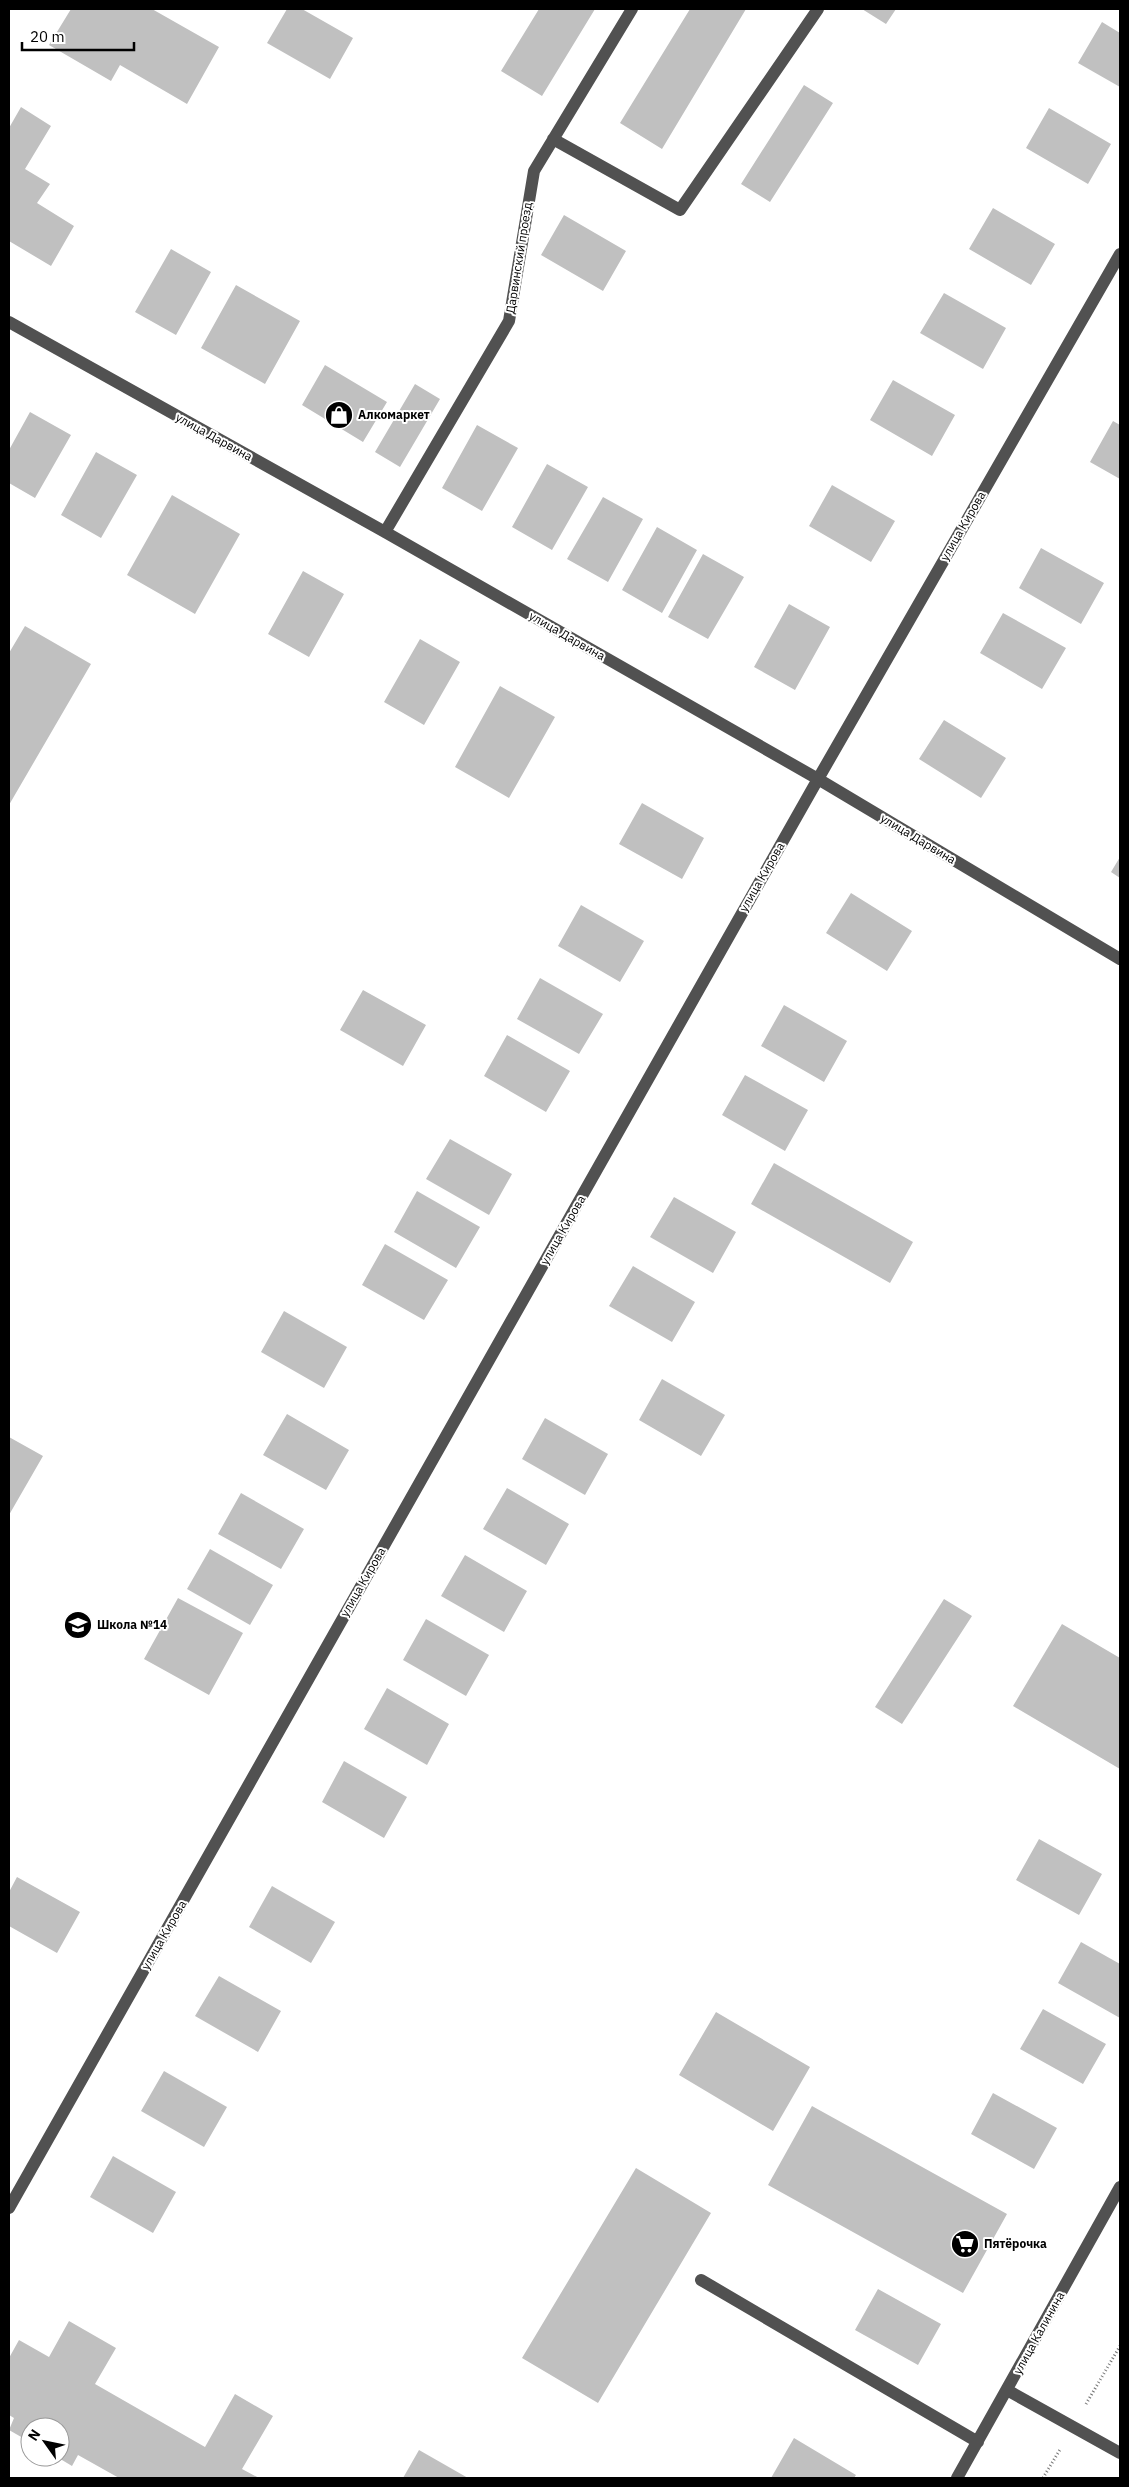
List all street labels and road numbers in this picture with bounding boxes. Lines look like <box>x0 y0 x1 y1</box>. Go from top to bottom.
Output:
street label: Дарвинский проезд <box>502 201 535 315</box>
street label: улица Дарвина <box>173 409 256 464</box>
street label: улица Кирова <box>937 488 989 563</box>
street label: улица Дарвина <box>527 608 608 664</box>
street label: улица Дарвина <box>878 810 959 867</box>
street label: улица Кирова <box>736 839 788 914</box>
street label: улица Кирова <box>537 1192 589 1267</box>
street label: улица Кирова <box>337 1544 389 1619</box>
street label: улица Кирова <box>138 1897 190 1972</box>
street label: улица Калинина <box>1010 2288 1068 2377</box>

